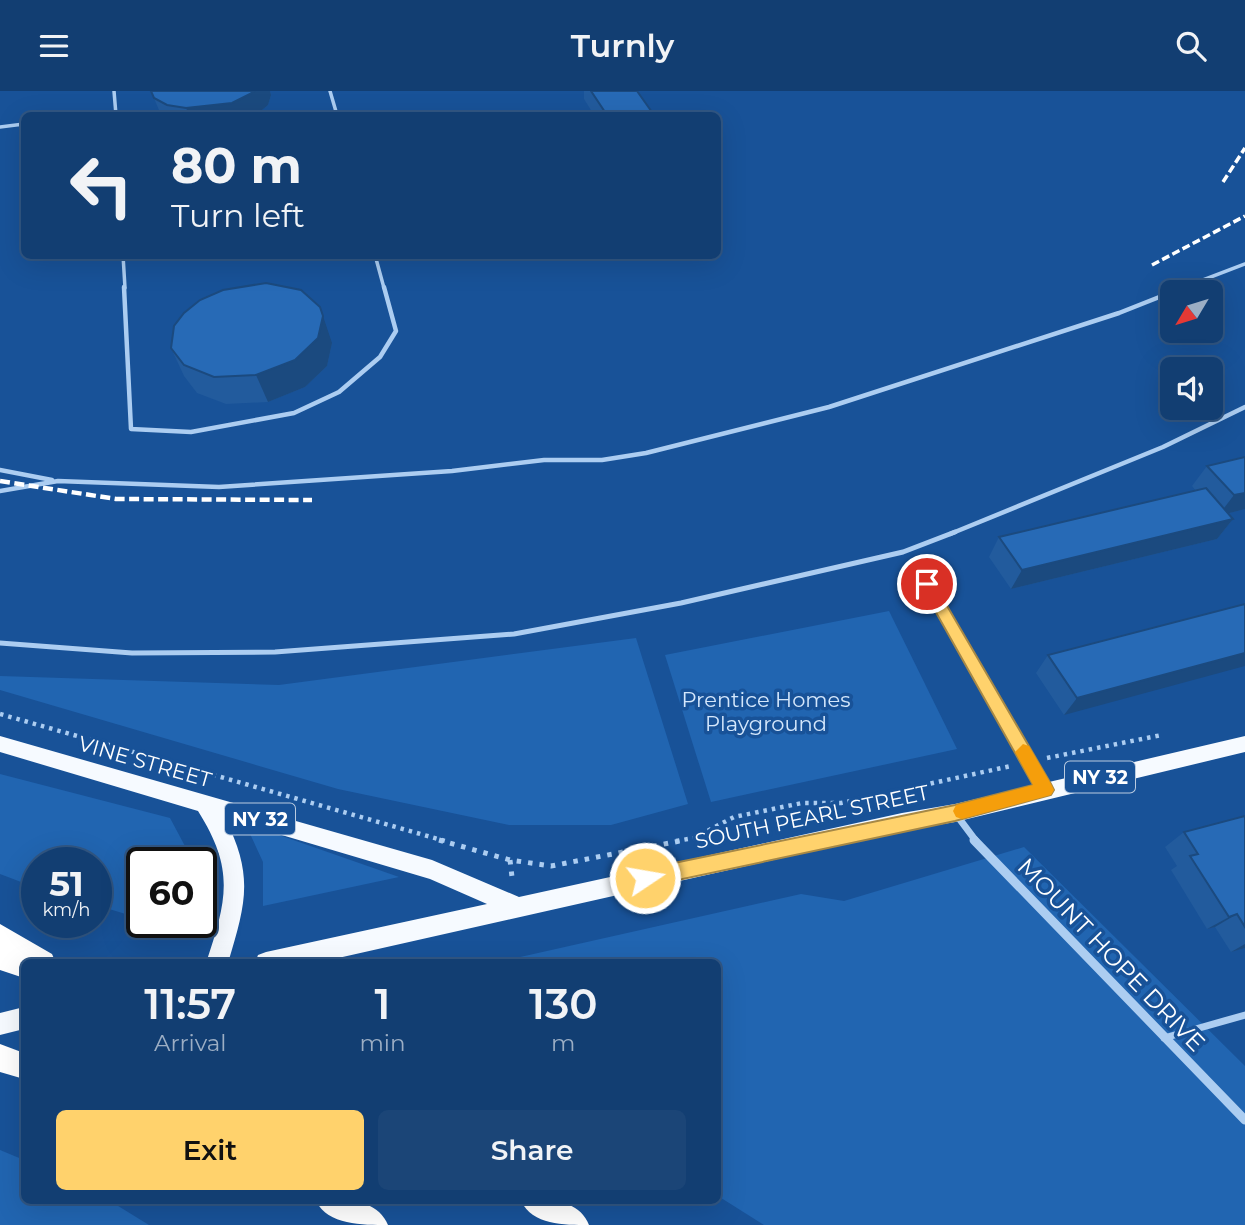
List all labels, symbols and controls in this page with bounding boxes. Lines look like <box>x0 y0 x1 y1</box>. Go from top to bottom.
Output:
text: Turnly <box>571 26 674 65</box>
icon: menu <box>35 27 73 65</box>
icon: search <box>1172 27 1210 65</box>
text: 80 m <box>171 136 302 195</box>
icon: left <box>56 140 147 231</box>
text: Turn left <box>171 196 305 235</box>
north arrow <box>1160 280 1223 343</box>
map controls <box>1160 280 1223 420</box>
button: sound <box>1160 357 1223 420</box>
pin <box>897 554 957 614</box>
icon: arrive <box>908 565 946 603</box>
park label: Prentice Homes Playground <box>681 687 851 736</box>
street label: VINE STREET <box>76 731 215 792</box>
road number: NY 32 <box>1065 761 1135 793</box>
street label: SOUTH PEARL STREET <box>693 779 931 854</box>
road number: NY 32 <box>225 803 295 835</box>
position arrow <box>608 841 682 915</box>
speed limit sign: 60 <box>126 847 217 938</box>
street label: MOUNT HOPE DRIVE <box>1012 852 1211 1057</box>
text: 51 <box>49 862 84 905</box>
text: km/h <box>42 899 91 921</box>
text: 11:57 <box>144 978 236 1030</box>
text: 1 <box>375 978 391 1030</box>
text: 130 <box>529 978 598 1030</box>
text: Arrival <box>154 1029 227 1057</box>
text: min <box>359 1029 406 1057</box>
text: m <box>551 1029 575 1057</box>
button: Exit <box>56 1110 364 1190</box>
button: Share <box>378 1110 686 1190</box>

